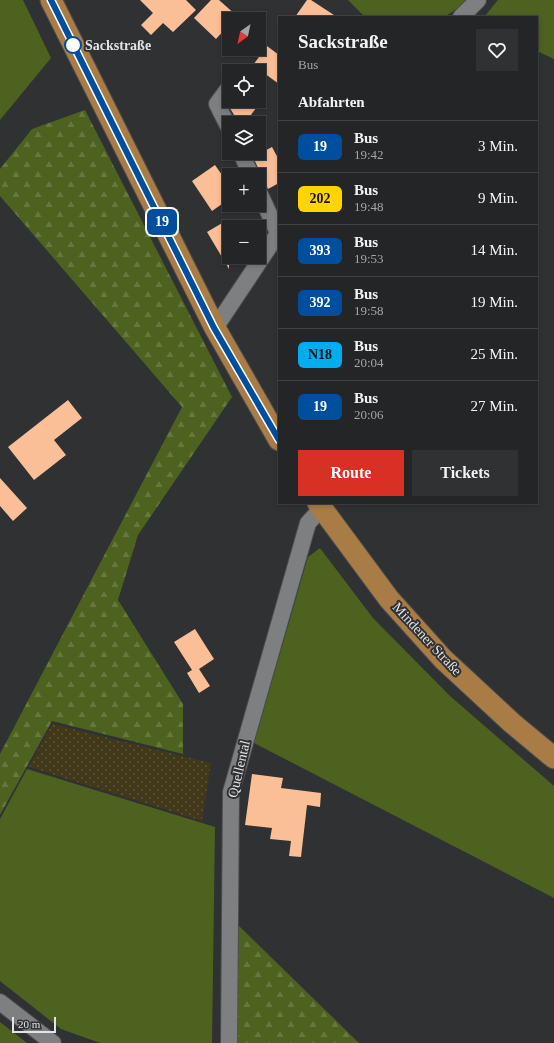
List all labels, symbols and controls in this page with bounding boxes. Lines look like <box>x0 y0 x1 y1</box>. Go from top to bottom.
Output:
north arrow <box>222 12 266 56</box>
map controls <box>222 12 266 264</box>
button: heart <box>476 29 518 71</box>
text: Sackstraße <box>298 31 388 52</box>
marker: Sackstraße <box>64 36 82 54</box>
place label: Sackstraße <box>85 38 151 53</box>
text: Bus <box>298 57 318 72</box>
button: locate <box>222 64 266 108</box>
text: Abfahrten <box>298 94 365 110</box>
button: layers <box>222 116 266 160</box>
text: Bus <box>354 130 378 146</box>
text: 3 Min. <box>478 138 518 154</box>
text: 19 <box>313 139 327 154</box>
text: 19:42 <box>354 147 384 162</box>
button: + <box>222 168 266 212</box>
text: Bus <box>354 182 378 198</box>
text: 9 Min. <box>478 190 518 206</box>
text: 202 <box>310 191 331 206</box>
text: 19:48 <box>354 199 384 214</box>
line badge: 19 <box>144 209 180 235</box>
text: 19 <box>155 214 169 229</box>
button: − <box>222 220 266 264</box>
text: Bus <box>354 234 378 250</box>
text: 14 Min. <box>470 242 518 258</box>
text: 393 <box>310 243 331 258</box>
text: 19:53 <box>354 251 384 266</box>
text: Bus <box>354 286 378 302</box>
text: 19 Min. <box>470 294 518 310</box>
text: 392 <box>310 295 331 310</box>
text: 19:58 <box>354 303 384 318</box>
text: Bus <box>354 338 378 354</box>
text: 25 Min. <box>470 346 518 362</box>
text: N18 <box>308 347 332 362</box>
text: 20:04 <box>354 355 384 370</box>
text: Bus <box>354 390 378 406</box>
text: 27 Min. <box>470 398 518 414</box>
text: 19 <box>313 399 327 414</box>
text: 20:06 <box>354 407 384 422</box>
button: Route <box>298 450 404 496</box>
button: Tickets <box>412 450 518 496</box>
street label: Mindener Straße <box>390 600 464 678</box>
street label: Quellental <box>225 739 253 799</box>
scale bar <box>12 1015 56 1034</box>
text: 20 m <box>18 1018 40 1030</box>

